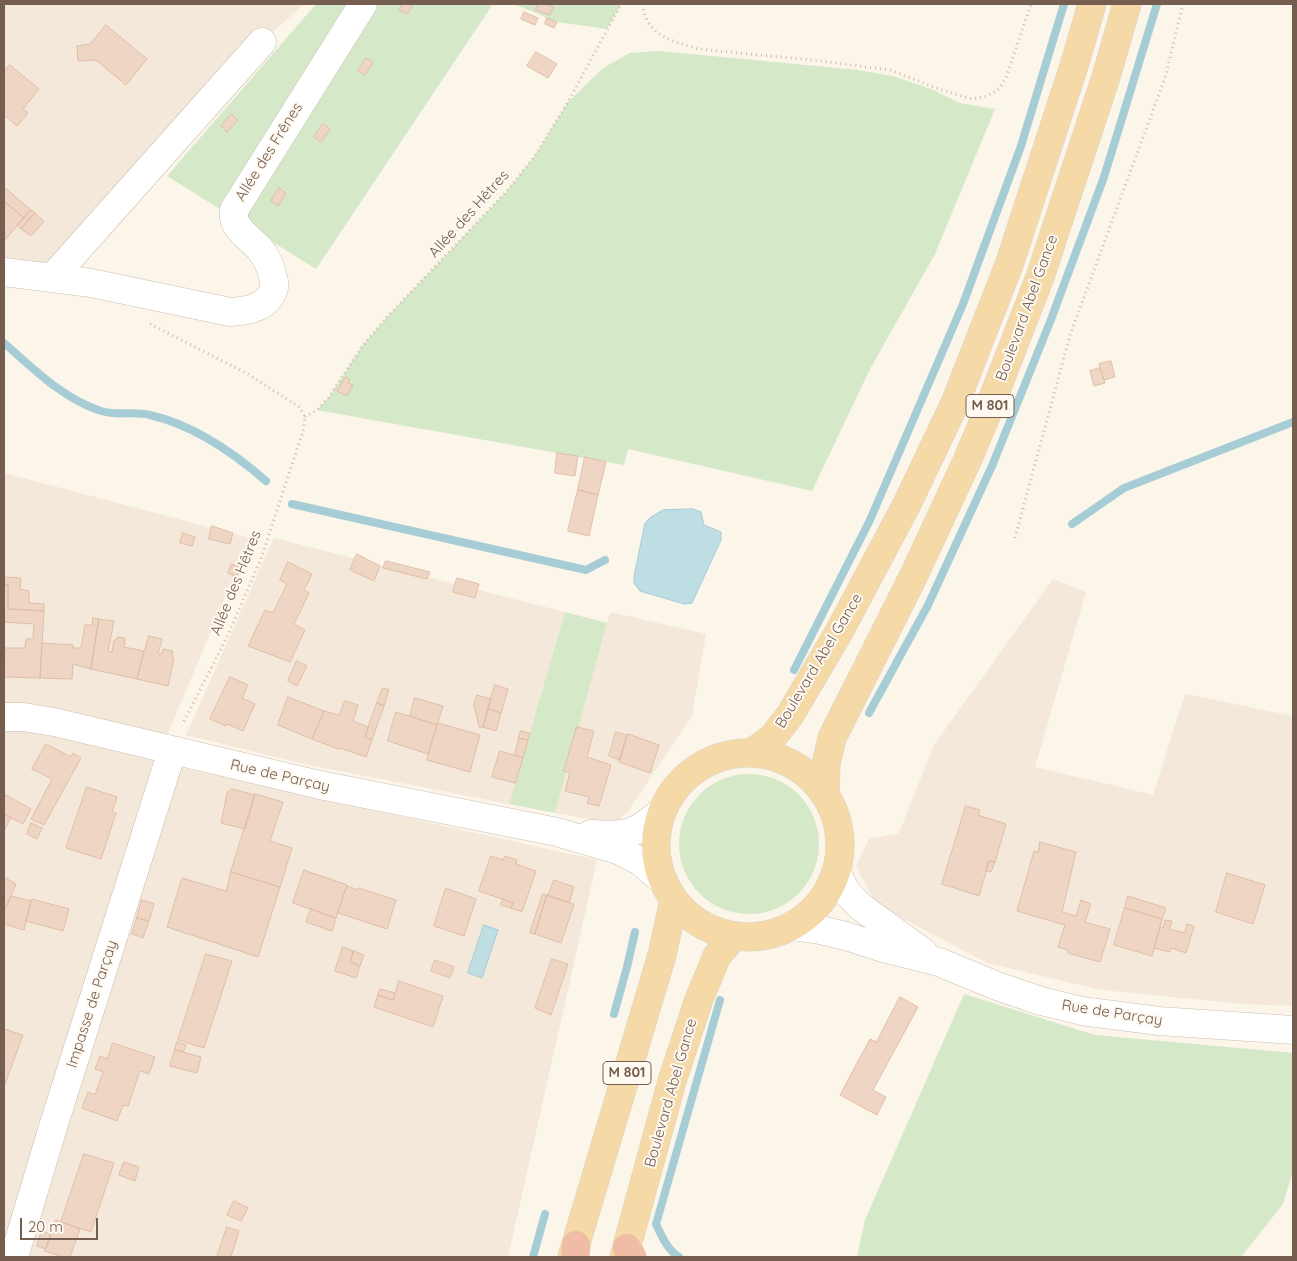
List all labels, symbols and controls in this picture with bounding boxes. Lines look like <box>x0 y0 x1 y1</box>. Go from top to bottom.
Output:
street label: Allée des Frênes <box>232 99 306 205</box>
street label: Allée des Hêtres <box>425 167 513 261</box>
street label: Boulevard Abel Gance <box>992 233 1062 383</box>
road number: M 801 <box>966 394 1014 418</box>
street label: Allée des Hêtres <box>207 528 265 638</box>
street label: Boulevard Abel Gance <box>772 590 866 732</box>
street label: Rue de Parçay <box>228 756 332 796</box>
street label: Impasse de Parçay <box>63 938 121 1070</box>
street label: Rue de Parçay <box>1060 996 1164 1030</box>
street label: Boulevard Abel Gance <box>641 1016 701 1170</box>
road number: M 801 <box>603 1062 651 1084</box>
scale bar <box>22 1208 100 1240</box>
text: 20 m <box>28 1217 63 1236</box>

